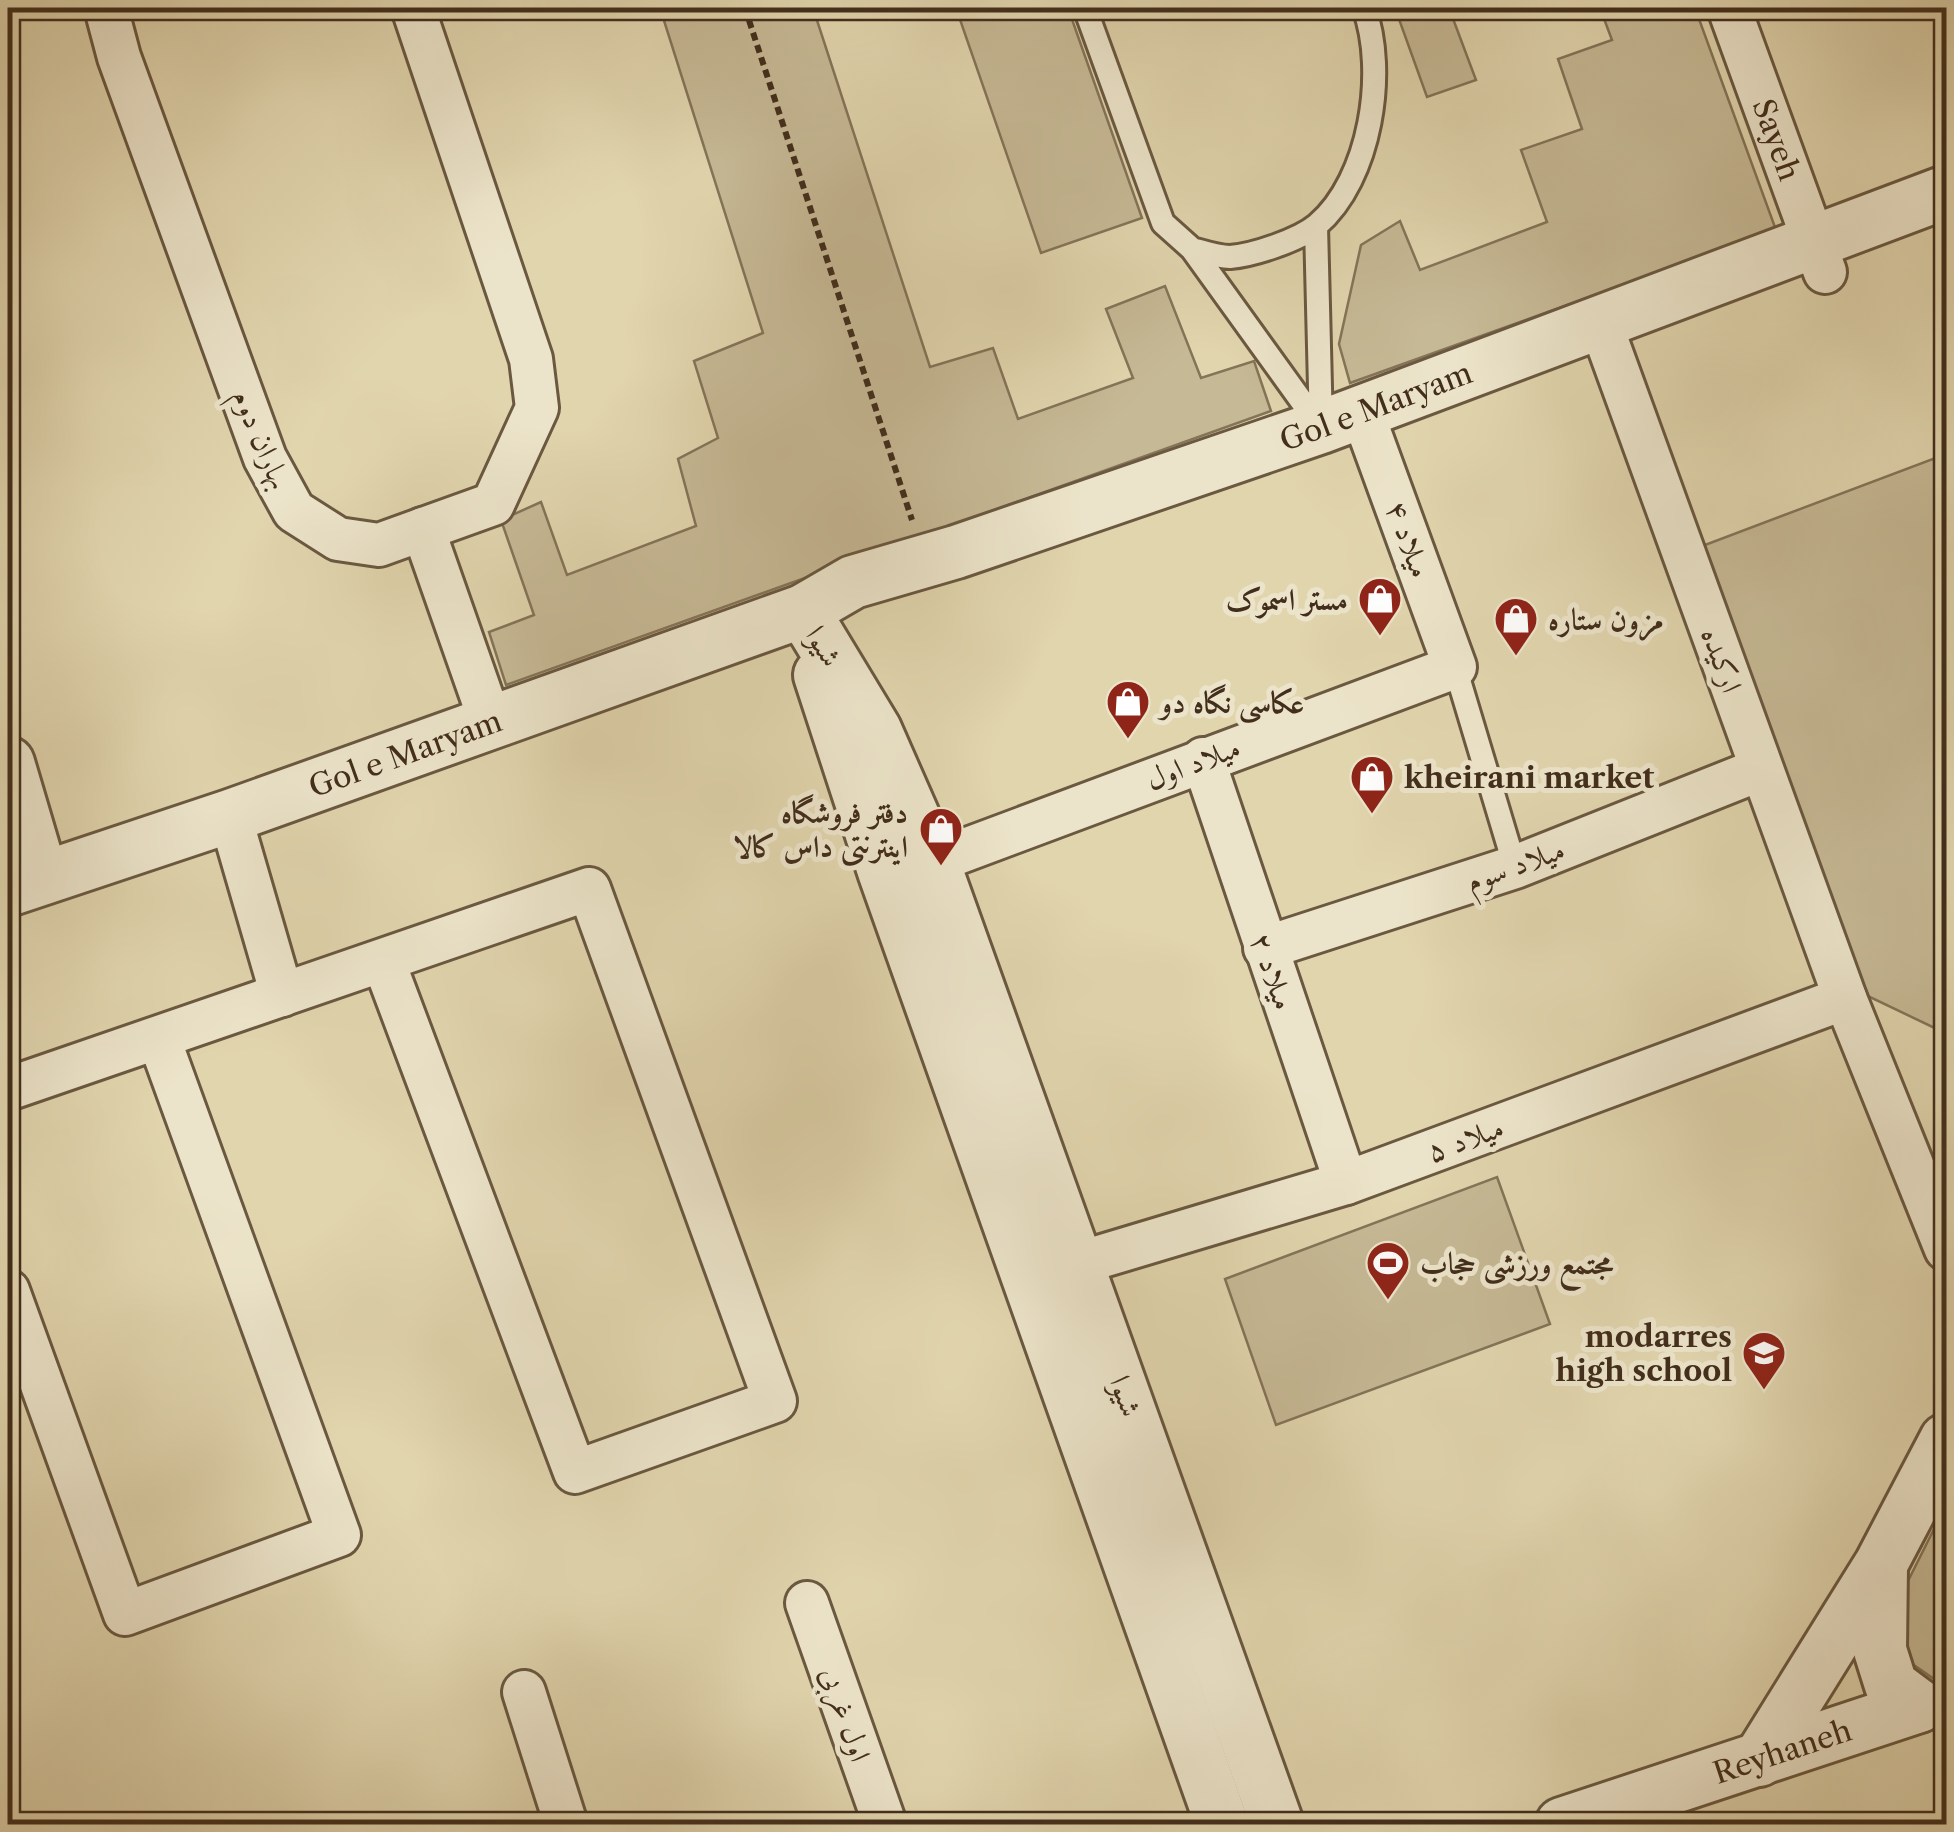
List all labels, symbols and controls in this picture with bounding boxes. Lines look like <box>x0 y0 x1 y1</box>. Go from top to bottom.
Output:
street label: Sayeh <box>1745 94 1809 186</box>
street label: Gol e Maryam <box>1275 353 1477 458</box>
street label: بهاران دوم <box>217 383 300 498</box>
street label: میلاد ۴ <box>1378 496 1440 582</box>
shop icon: مستر اسموک <box>1357 576 1403 637</box>
place label: مستر اسموک <box>1226 581 1348 619</box>
shop icon: مزون ستاره <box>1493 596 1539 657</box>
place label: مزون ستاره <box>1548 601 1664 641</box>
street label: شیوا <box>797 619 850 674</box>
street label: ارکیده <box>1693 622 1751 698</box>
shop icon: عکاسی نگاه دو <box>1105 679 1151 740</box>
place label: عکاسی نگاه دو <box>1157 683 1304 724</box>
street label: Gol e Maryam <box>304 702 507 805</box>
street label: میلاد اول <box>1141 728 1245 798</box>
shop icon: kheirani market <box>1349 754 1395 815</box>
place label: kheirani market <box>1404 759 1654 796</box>
place label: دفتر فروشگاه اینترنتی داس کالا <box>733 793 908 867</box>
shop icon: دفتر فروشگاه اینترنتی داس کالا <box>918 806 964 867</box>
street label: میلاد سوم <box>1461 830 1572 907</box>
street label: میلاد ۲ <box>1243 928 1303 1014</box>
street label: میلاد ۵ <box>1422 1108 1508 1170</box>
sports icon: مجتمع ورزشی حجاب <box>1365 1240 1411 1301</box>
place label: مجتمع ورزشی حجاب <box>1420 1245 1614 1291</box>
place label: modarres high school <box>1556 1318 1732 1389</box>
school or university icon: modarres high school <box>1741 1330 1787 1391</box>
street label: شیوا <box>1101 1370 1150 1422</box>
street label: اول غربی <box>810 1662 879 1767</box>
street label: Reyhaneh <box>1708 1711 1856 1791</box>

